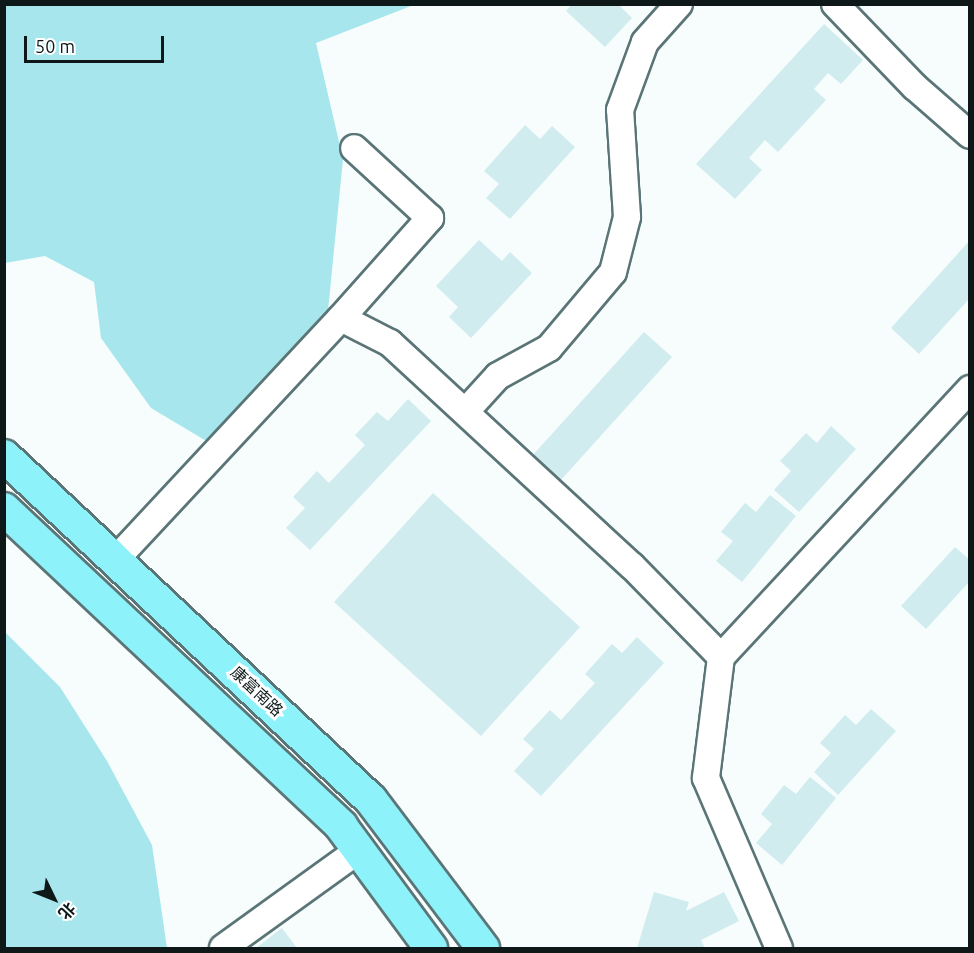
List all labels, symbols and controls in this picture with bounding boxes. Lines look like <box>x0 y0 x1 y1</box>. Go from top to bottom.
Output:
scale bar <box>27 24 166 62</box>
text: 50 m <box>35 36 75 56</box>
street label: 康富南路 <box>227 662 287 720</box>
north arrow <box>24 869 84 929</box>
text: 北 <box>55 899 79 923</box>

